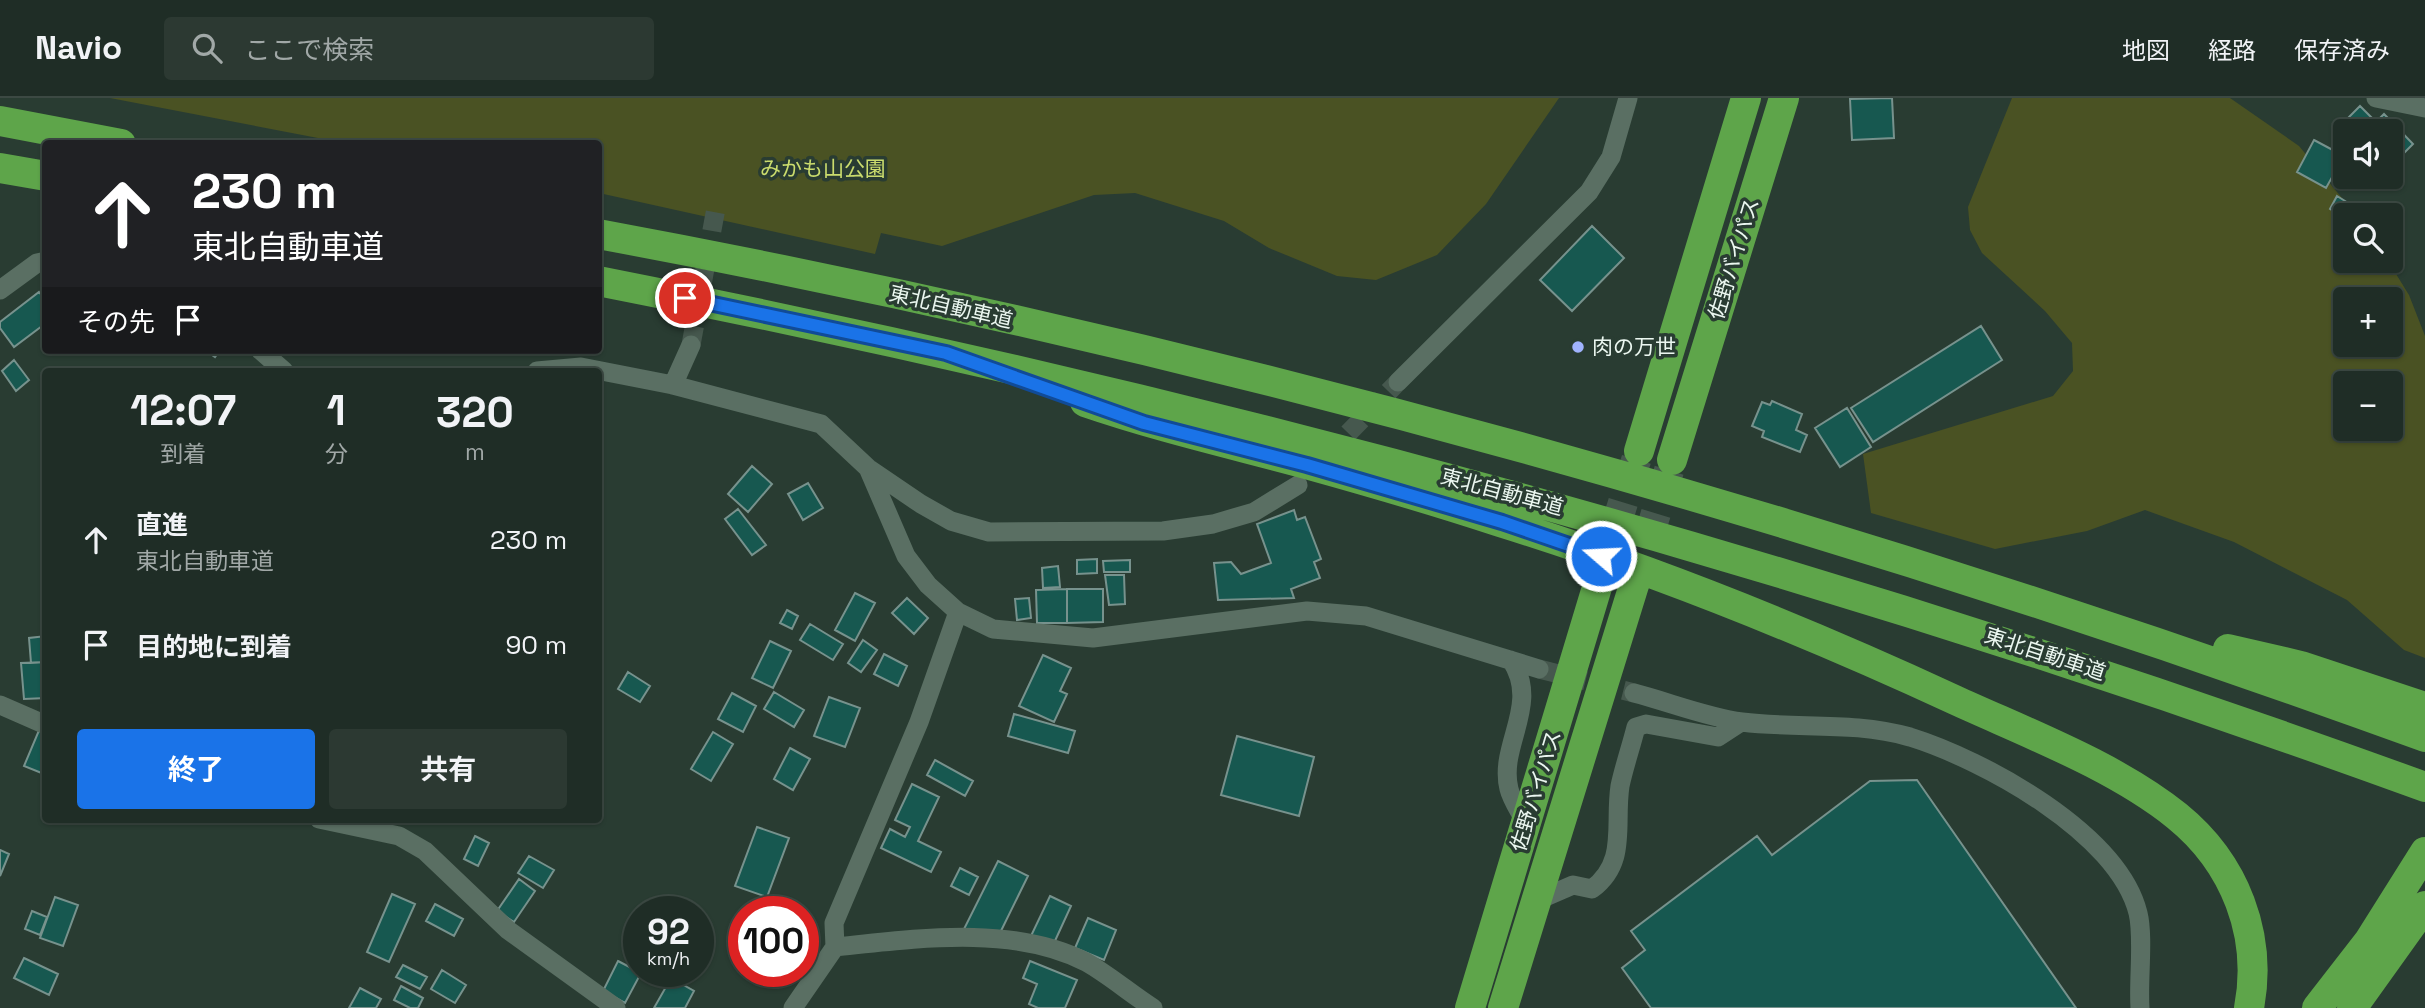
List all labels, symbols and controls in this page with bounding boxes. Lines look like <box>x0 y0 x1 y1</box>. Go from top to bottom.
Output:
search box <box>164 17 654 80</box>
text: Navio <box>35 27 122 69</box>
icon: search <box>188 29 226 67</box>
text: ここで検索 <box>244 33 374 67</box>
text: 地図 <box>2122 35 2170 66</box>
text: 経路 <box>2208 35 2256 66</box>
text: 保存済み <box>2294 35 2390 66</box>
map controls <box>2333 119 2403 441</box>
button: sound <box>2333 119 2403 189</box>
park label: みかも山公園 <box>760 155 886 182</box>
text: 230 m <box>192 160 337 222</box>
icon: ahead <box>77 168 168 259</box>
street label: 佐野バイパス <box>1702 195 1765 323</box>
button: search <box>2333 203 2403 273</box>
text: 東北自動車道 <box>192 227 384 267</box>
pin <box>655 268 715 328</box>
icon: arrive <box>666 279 704 317</box>
street label: 東北自動車道 <box>887 279 1016 334</box>
button: + <box>2333 287 2403 357</box>
icon: arrive <box>169 301 207 339</box>
text: その先 <box>77 305 155 339</box>
place label: 肉の万世 <box>1592 333 1676 360</box>
marker: 肉の万世 <box>1570 339 1586 355</box>
button: − <box>2333 371 2403 441</box>
text: 12:07 <box>130 384 236 437</box>
text: 1 <box>327 384 346 437</box>
text: 320 <box>436 386 514 439</box>
text: m <box>465 437 485 467</box>
text: 到着 <box>160 439 206 469</box>
text: 分 <box>325 439 348 469</box>
street label: 東北自動車道 <box>1438 462 1566 521</box>
text: 直進 <box>136 508 188 542</box>
position arrow <box>1564 519 1638 593</box>
icon: ahead <box>77 521 115 559</box>
text: 230 m <box>490 523 567 557</box>
text: 東北自動車道 <box>136 546 274 576</box>
street label: 東北自動車道 <box>1981 621 2109 686</box>
icon: arrive <box>77 626 115 664</box>
text: 90 m <box>505 628 567 662</box>
text: 目的地に到着 <box>136 630 292 664</box>
street label: 佐野バイパス <box>1504 727 1567 855</box>
button: 終了 <box>77 729 315 809</box>
button: 共有 <box>329 729 567 809</box>
speed limit sign: 100 <box>728 896 819 987</box>
text: 92 <box>647 910 690 954</box>
text: km/h <box>647 947 690 970</box>

